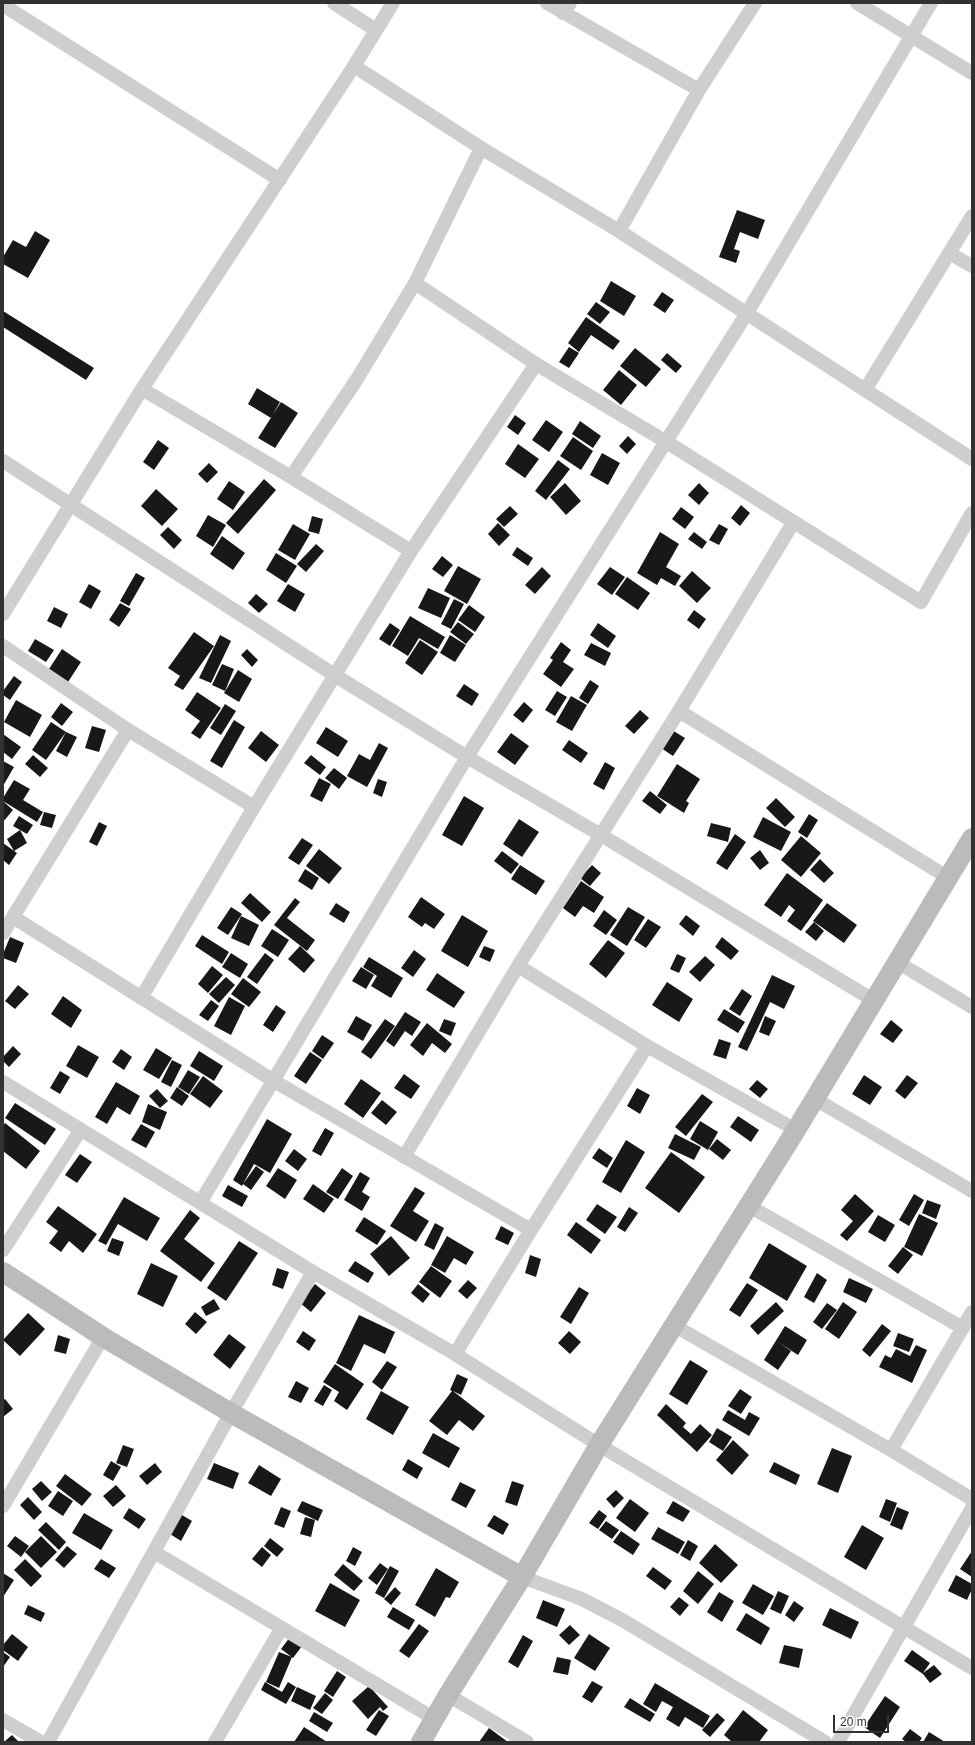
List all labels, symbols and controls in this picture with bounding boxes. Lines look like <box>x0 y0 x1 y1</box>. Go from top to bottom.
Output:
scale bar <box>835 1707 891 1733</box>
text: 20 m <box>840 1715 867 1729</box>

